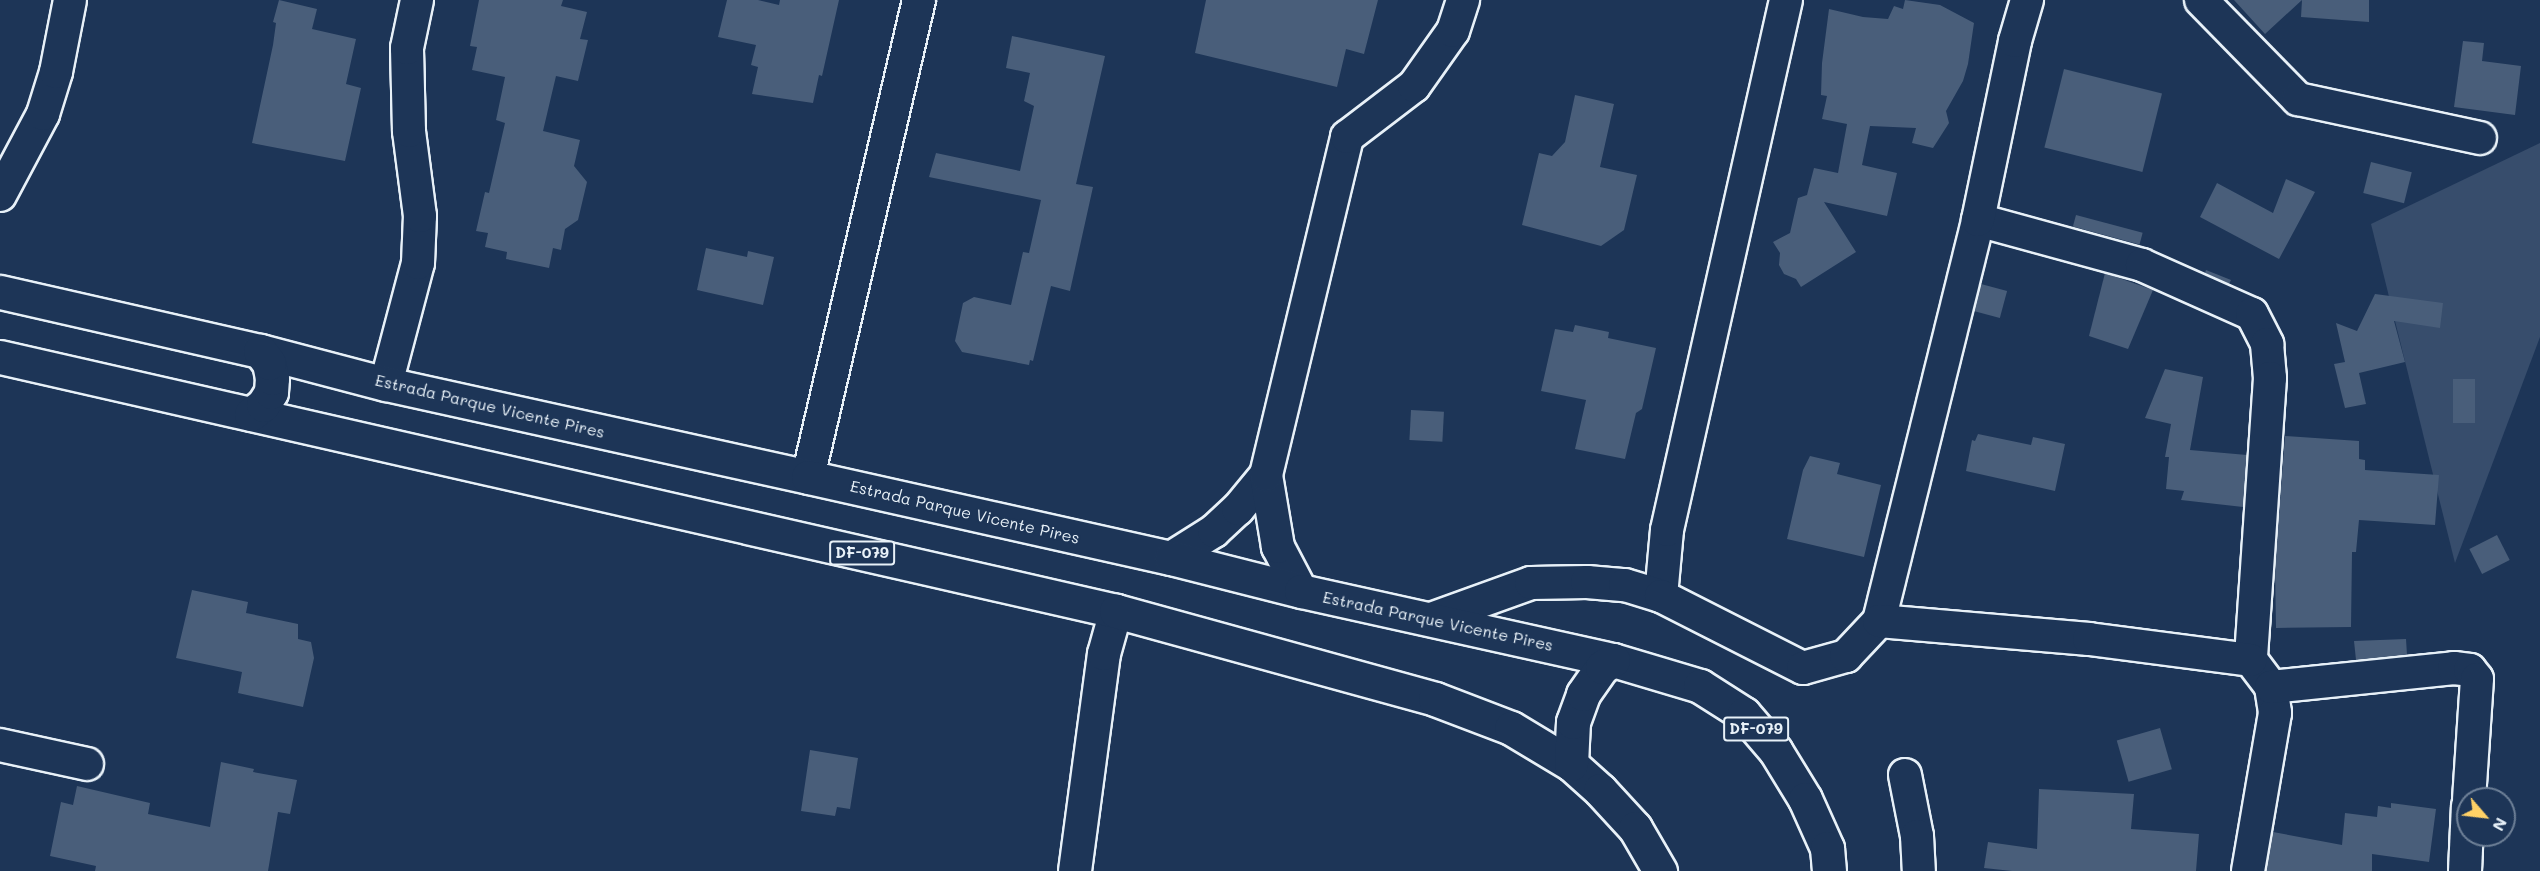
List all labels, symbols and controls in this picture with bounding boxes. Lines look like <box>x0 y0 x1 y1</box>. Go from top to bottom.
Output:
street label: Estrada Parque Vicente Pires <box>373 370 607 442</box>
street label: Estrada Parque Vicente Pires <box>848 476 1082 548</box>
road number: DF-079 <box>829 541 895 565</box>
street label: Estrada Parque Vicente Pires <box>1321 587 1555 655</box>
road number: DF-079 <box>1723 717 1789 741</box>
north arrow <box>2456 787 2516 847</box>
text: N <box>2488 814 2513 835</box>

